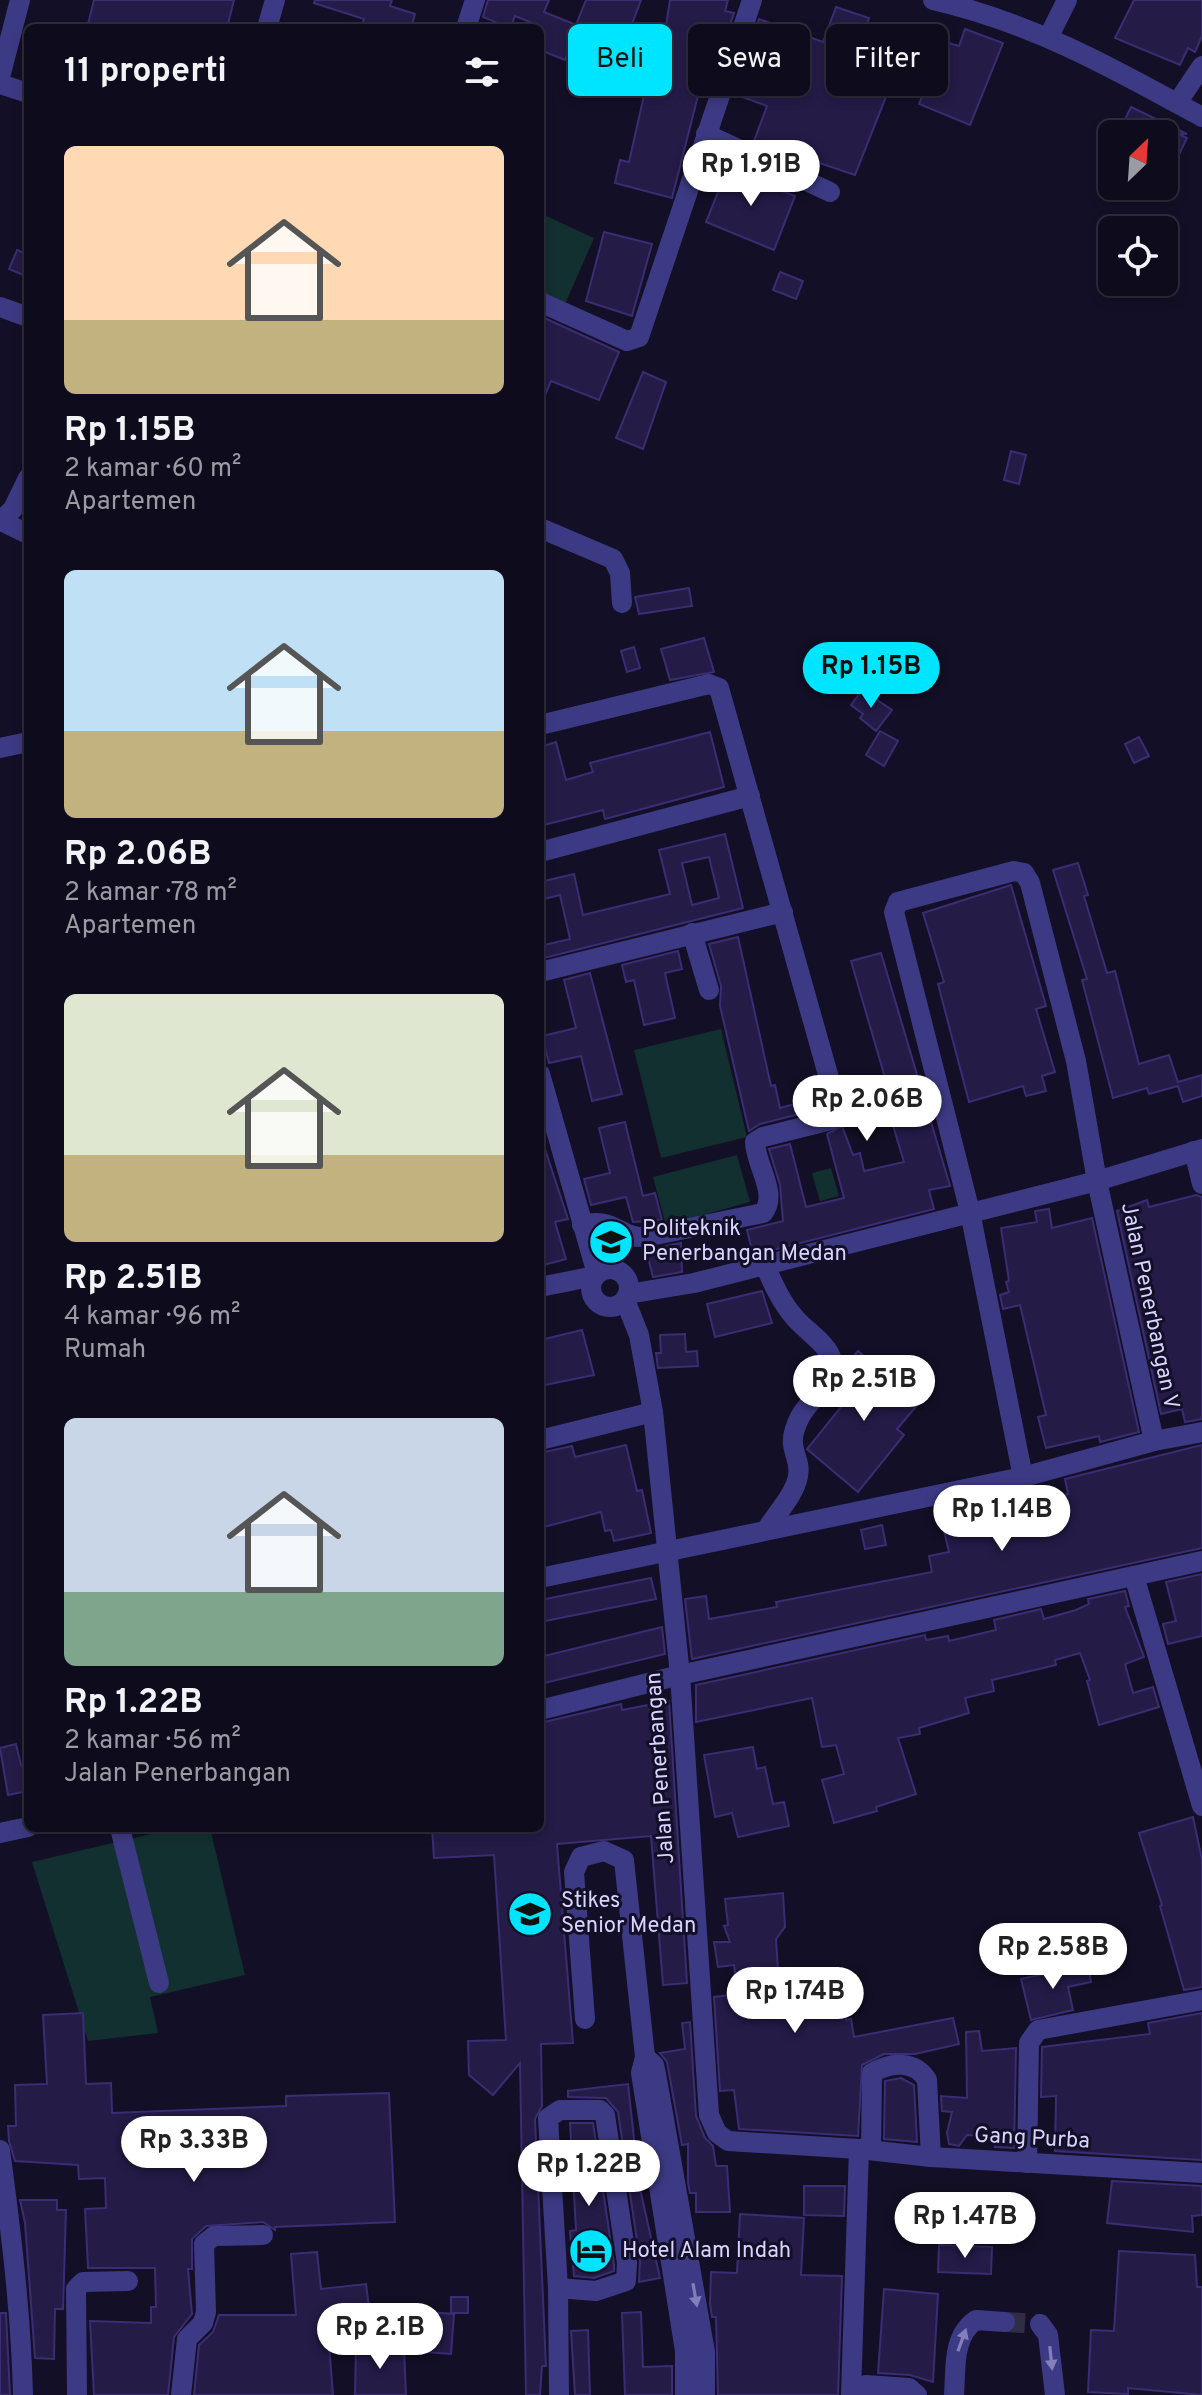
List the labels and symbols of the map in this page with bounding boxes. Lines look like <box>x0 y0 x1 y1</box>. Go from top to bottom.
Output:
north arrow <box>1098 120 1178 200</box>
pin: Rp 1.91B <box>668 140 834 208</box>
pin: Rp 1.15B <box>788 642 954 710</box>
pin: Rp 2.06B <box>784 1075 950 1143</box>
street label: Jalan Penerbangan V <box>1114 1200 1184 1412</box>
place label: Politeknik Penerbangan Medan <box>642 1216 847 1268</box>
school or university icon: Politeknik Penerbangan Medan <box>587 1218 635 1266</box>
pin: Rp 2.51B <box>781 1355 947 1423</box>
pin: Rp 1.14B <box>919 1485 1085 1553</box>
street label: Jalan Penerbangan <box>641 1671 681 1865</box>
place label: Stikes Senior Medan <box>561 1888 696 1940</box>
school or university icon: Stikes Senior Medan <box>506 1890 554 1938</box>
pin: Rp 2.58B <box>970 1923 1136 1991</box>
pin: Rp 1.74B <box>712 1967 878 2035</box>
pin: Rp 3.33B <box>111 2116 277 2184</box>
street label: Gang Purba <box>973 2122 1091 2156</box>
pin: Rp 1.22B <box>506 2140 672 2208</box>
pin: Rp 1.47B <box>882 2192 1048 2260</box>
hotel icon: Hotel Alam Indah <box>567 2227 615 2275</box>
place label: Hotel Alam Indah <box>622 2238 791 2265</box>
one-way arrow <box>689 2283 702 2308</box>
pin: Rp 2.1B <box>306 2303 454 2371</box>
one-way arrow <box>956 2328 969 2352</box>
one-way arrow <box>1045 2346 1058 2371</box>

